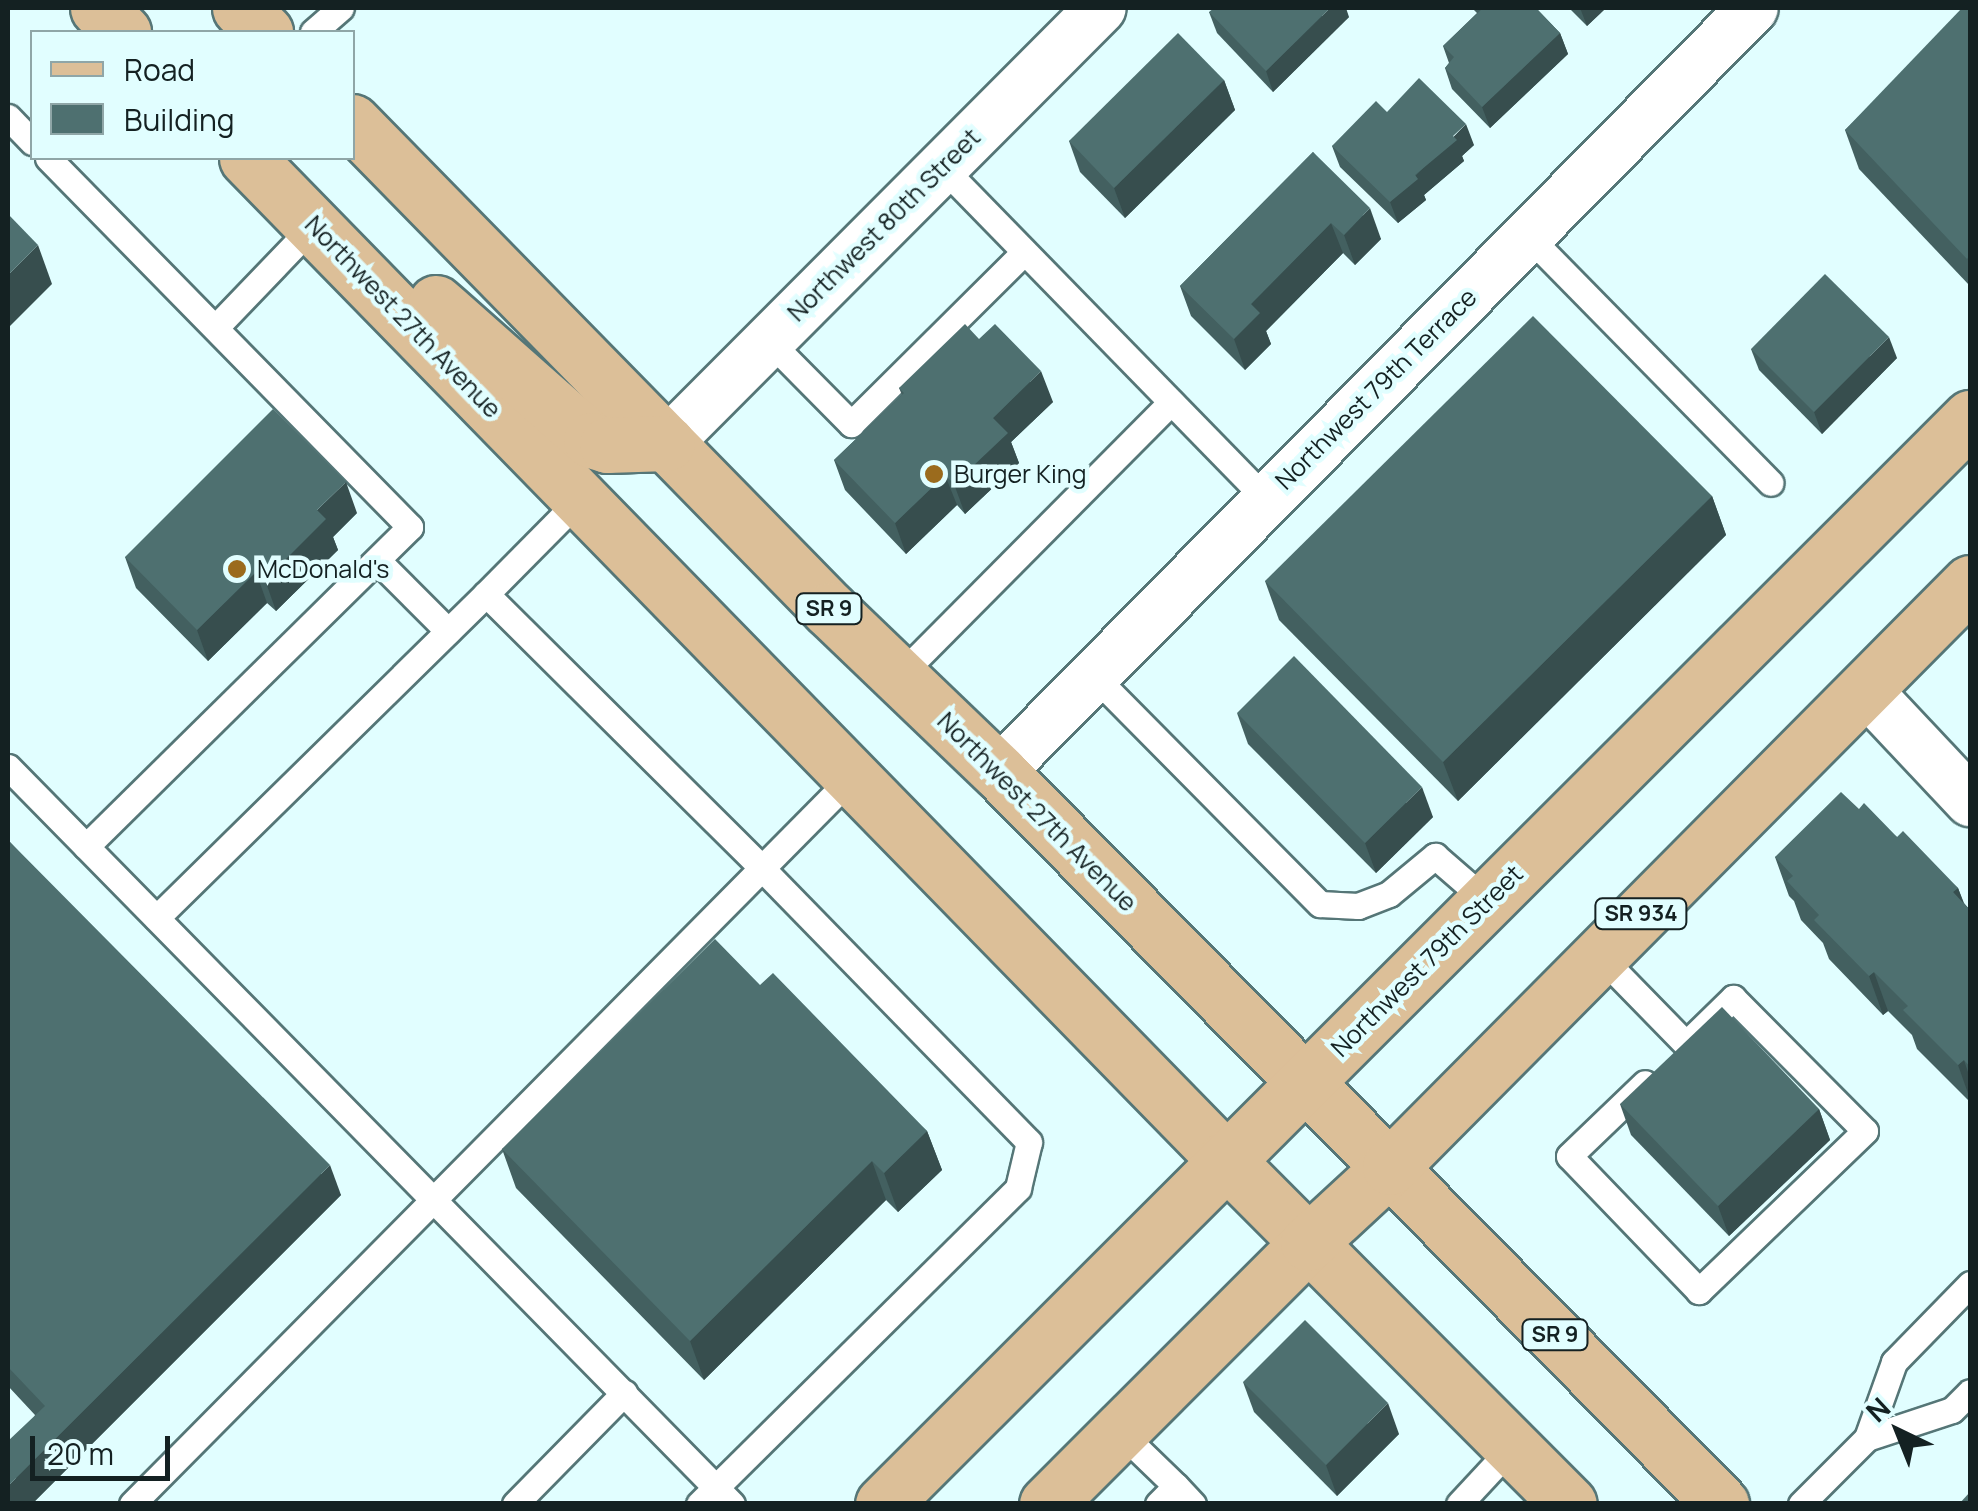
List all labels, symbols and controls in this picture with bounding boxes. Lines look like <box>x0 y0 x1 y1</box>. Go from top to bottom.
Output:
legend <box>30 30 355 160</box>
text: Road <box>124 49 195 90</box>
text: Building <box>124 99 235 140</box>
street label: Northwest 80th Street <box>781 122 987 328</box>
street label: Northwest 27th Avenue <box>299 210 507 424</box>
street label: Northwest 79th Terrace <box>1269 282 1483 496</box>
place label: Burger King <box>954 459 1086 489</box>
marker: Burger King <box>923 463 945 485</box>
place label: McDonald's <box>257 554 389 584</box>
marker: McDonald's <box>226 558 248 580</box>
road number: SR 9 <box>794 592 864 626</box>
street label: Northwest 27th Avenue <box>931 706 1143 918</box>
street label: Northwest 79th Street <box>1325 859 1529 1063</box>
road number: SR 934 <box>1594 897 1688 931</box>
road number: SR 9 <box>1520 1318 1590 1352</box>
north arrow <box>1848 1381 1948 1481</box>
text: N <box>1857 1388 1898 1430</box>
scale bar <box>35 1416 175 1478</box>
text: 20 m <box>47 1433 114 1474</box>

